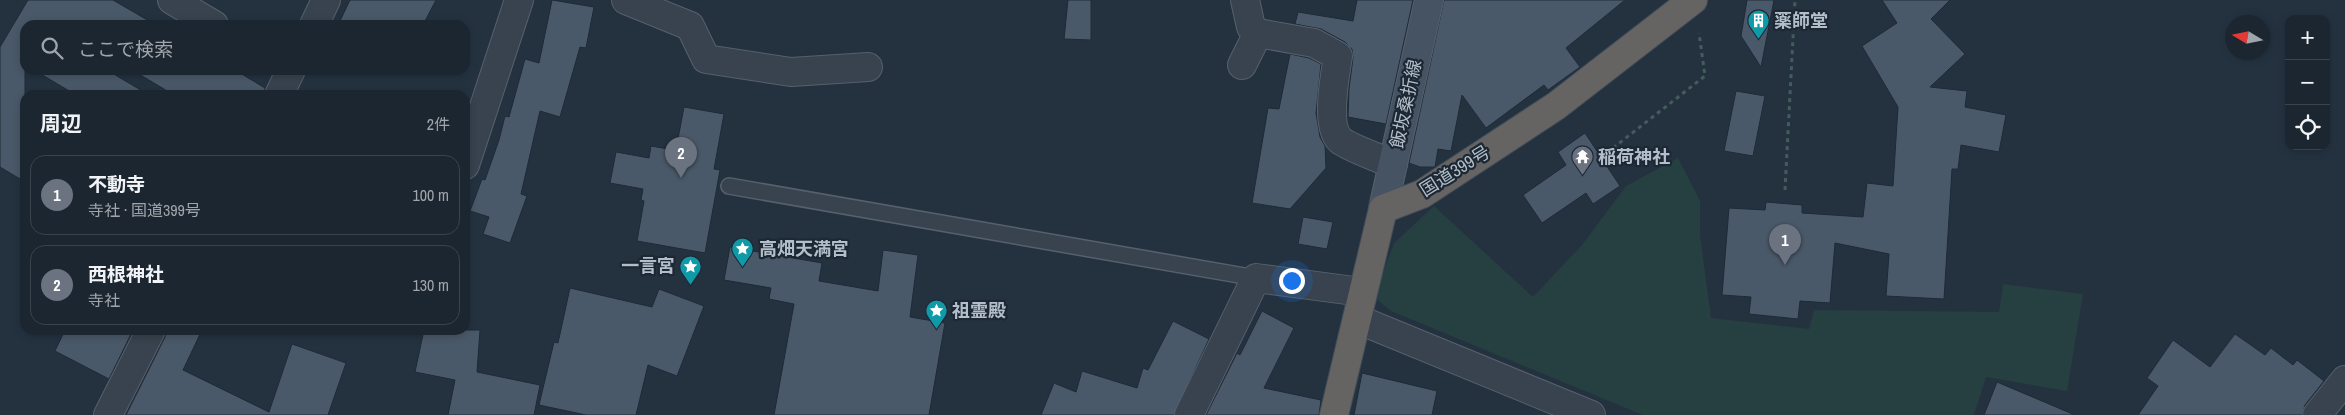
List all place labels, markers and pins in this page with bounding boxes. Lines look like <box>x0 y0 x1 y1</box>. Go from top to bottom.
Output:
place label: 薬師堂 <box>1774 8 1828 33</box>
building icon: 薬師堂 <box>1746 9 1770 40</box>
pin: 2 <box>665 137 697 178</box>
place label: 稲荷神社 <box>1598 144 1670 169</box>
temple icon: 稲荷神社 <box>1570 145 1594 176</box>
pin: 1 <box>1769 224 1801 265</box>
place label: 高畑天満宮 <box>759 236 849 261</box>
place icon: 高畑天満宮 <box>731 237 755 268</box>
place label: 一言宮 <box>621 253 675 278</box>
place icon: 一言宮 <box>679 254 703 285</box>
place label: 祖霊殿 <box>952 298 1006 323</box>
place icon: 祖霊殿 <box>924 299 948 330</box>

